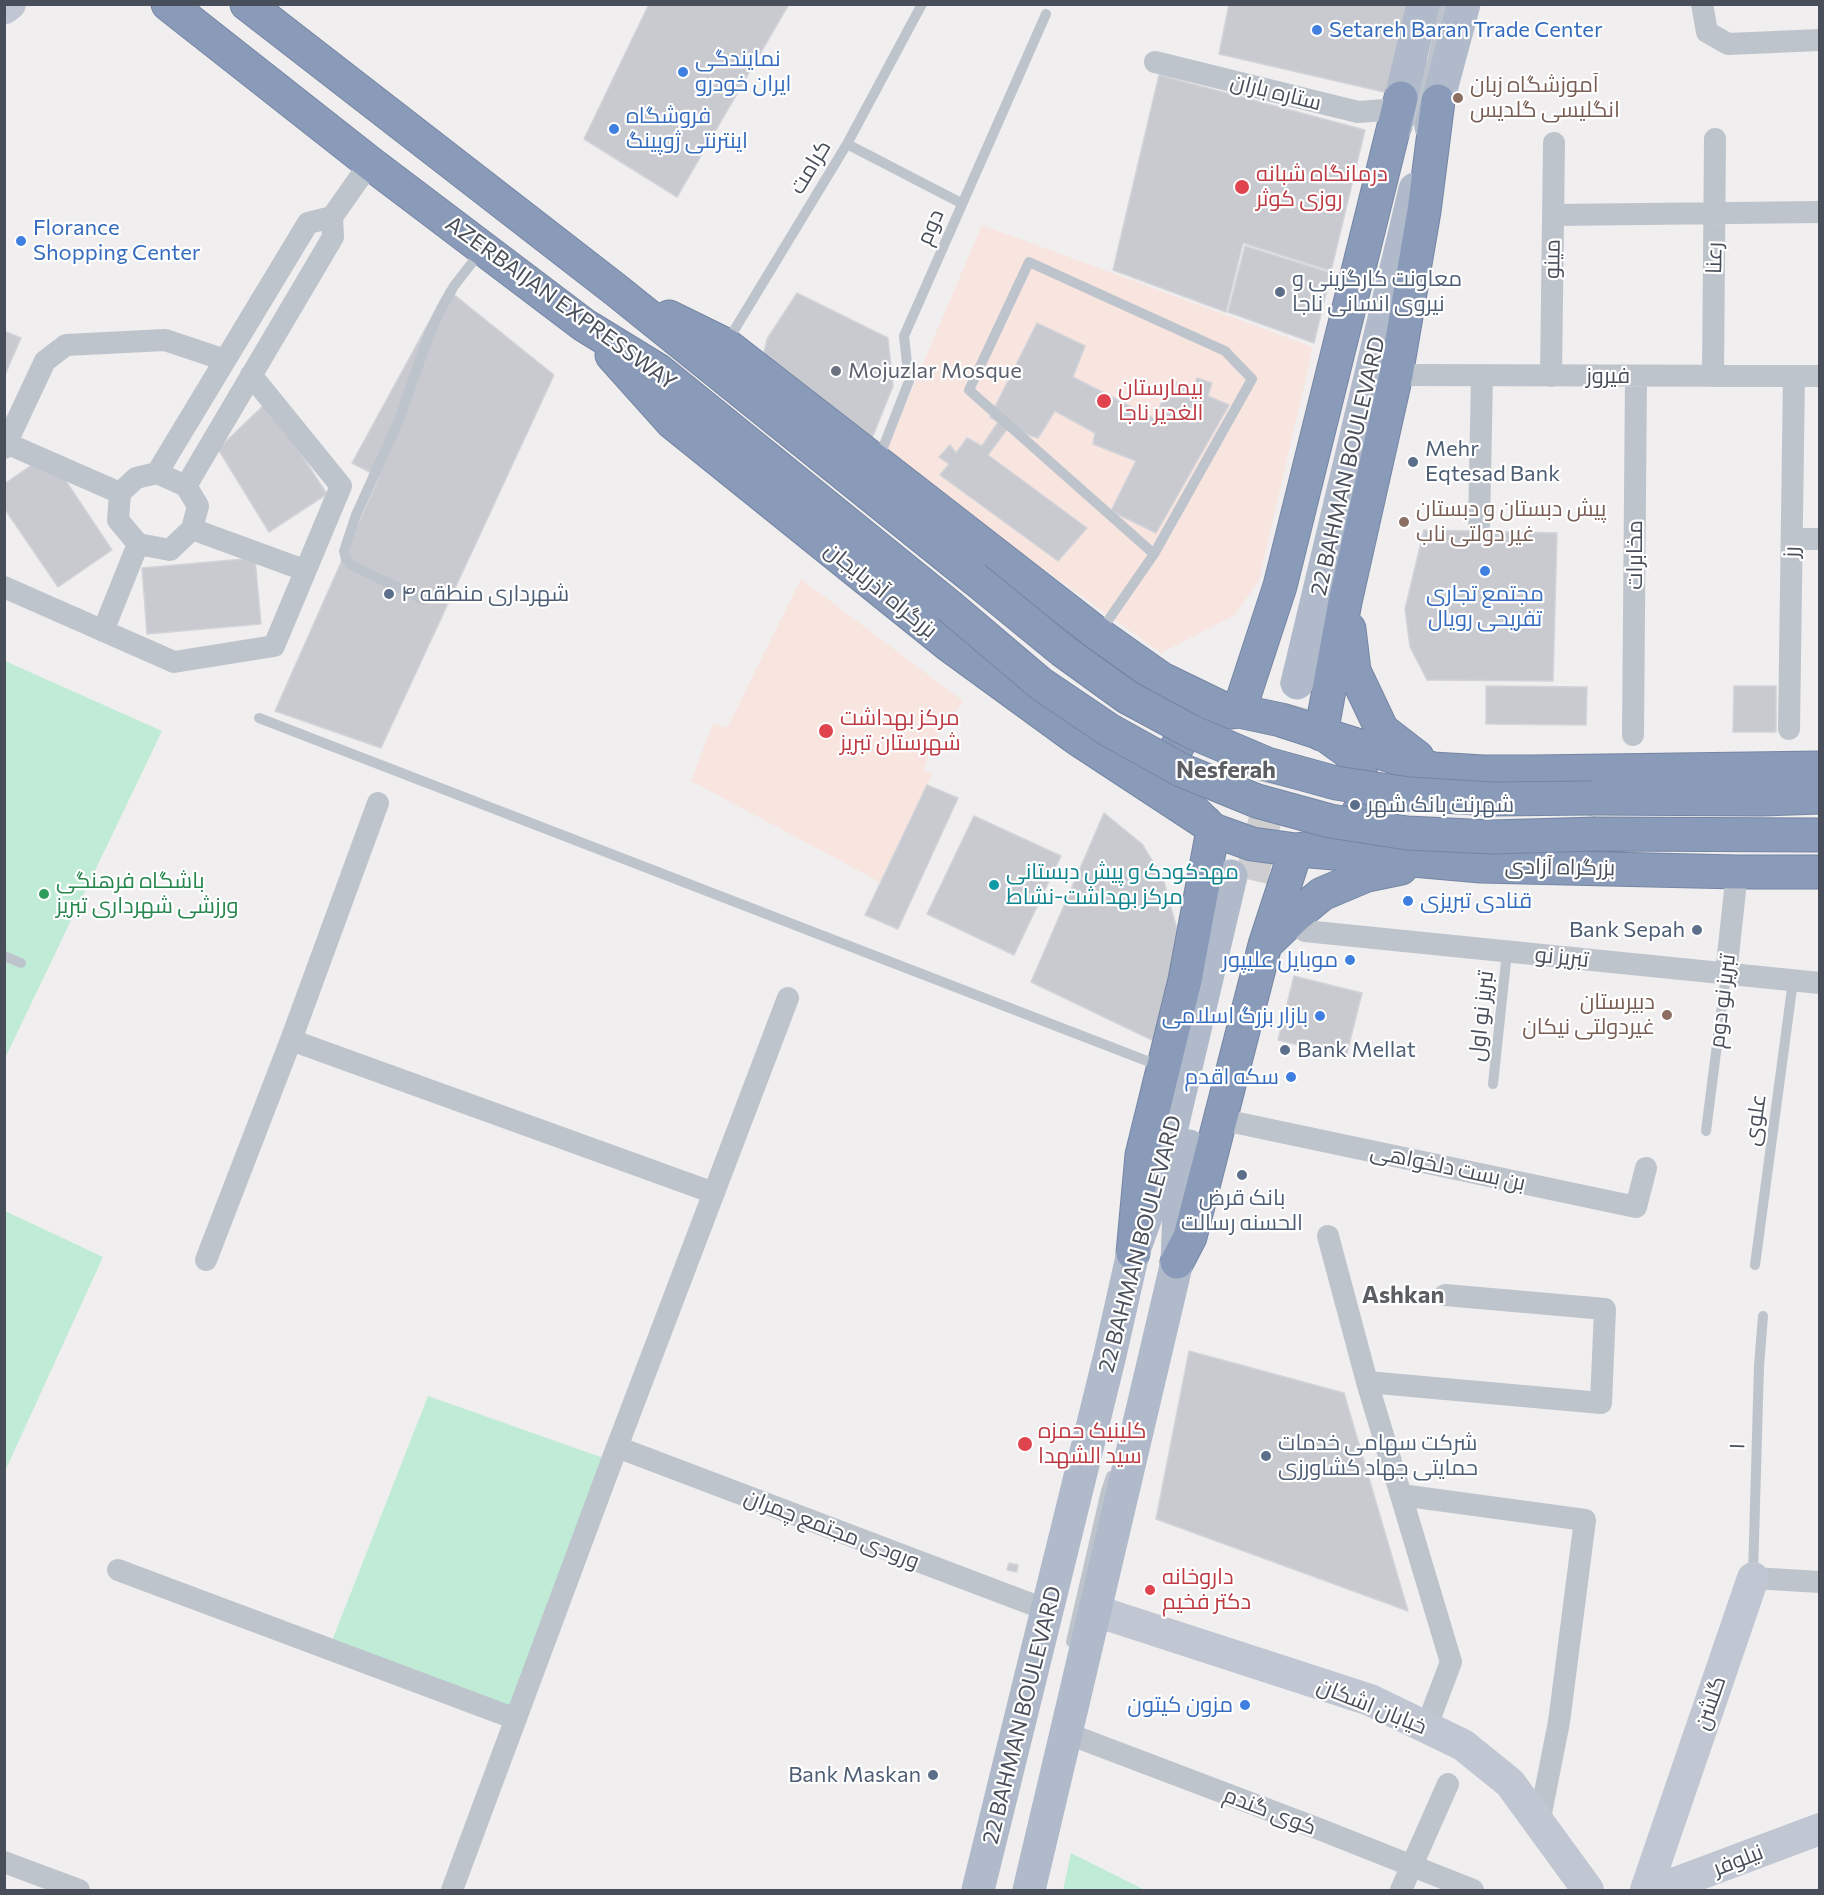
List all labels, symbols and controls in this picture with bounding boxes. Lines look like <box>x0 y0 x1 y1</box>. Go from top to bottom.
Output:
place label: Setareh Baran Trade Center <box>1329 17 1603 43</box>
marker: Setareh Baran Trade Center <box>1310 23 1324 37</box>
place label: نمایندگی ایران خودرو <box>695 46 792 98</box>
marker: نمایندگی ایران خودرو <box>676 65 690 79</box>
street label: ستاره باران <box>1228 68 1324 116</box>
place label: آموزشگاه زبان انگلیسی گلدیس <box>1470 72 1620 124</box>
marker: آموزشگاه زبان انگلیسی گلدیس <box>1451 91 1465 105</box>
place label: فروشگاه اینترنتی ژوپینگ <box>626 103 748 154</box>
marker: فروشگاه اینترنتی ژوپینگ <box>607 122 621 136</box>
street label: کرامت <box>784 135 836 199</box>
place label: درمانگاه شبانه روزی کوثر <box>1256 161 1388 212</box>
marker: درمانگاه شبانه روزی کوثر <box>1233 178 1251 196</box>
street label: دوم <box>911 205 949 249</box>
street label: AZERBAIJAN EXPRESSWAY <box>440 210 682 396</box>
place label: Florance Shopping Center <box>33 215 201 266</box>
marker: Florance Shopping Center <box>14 234 28 248</box>
street label: مینو <box>1538 239 1566 279</box>
street label: رعنا <box>1701 242 1727 274</box>
place label: معاونت کارگزینی و نیروی انسانی ناجا <box>1292 266 1462 318</box>
marker: معاونت کارگزینی و نیروی انسانی ناجا <box>1273 285 1287 299</box>
street label: 22 BAHMAN BOULEVARD <box>1305 334 1391 598</box>
place label: Mojuzlar Mosque <box>848 358 1022 384</box>
street label: فیروز <box>1586 363 1630 389</box>
marker: Mojuzlar Mosque <box>829 364 843 378</box>
place label: بیمارستان الغدیر ناجا <box>1118 375 1203 427</box>
marker: بیمارستان الغدیر ناجا <box>1095 392 1113 410</box>
place label: Mehr Eqtesad Bank <box>1425 436 1560 488</box>
marker: Mehr Eqtesad Bank <box>1406 455 1420 469</box>
place label: پیش دبستان و دبستان غیر دولتی ناب <box>1416 496 1606 548</box>
marker: پیش دبستان و دبستان غیر دولتی ناب <box>1397 515 1411 529</box>
street label: مخابرات <box>1622 520 1648 590</box>
street label: بزرگراه آذربایجان <box>819 536 943 644</box>
street label: رز <box>1778 546 1804 558</box>
marker: مجتمع تجاری تفریحی رویال <box>1478 564 1492 578</box>
place label: شهرداری منطقه ۴ <box>401 581 569 607</box>
place label: مجتمع تجاری تفریحی رویال <box>1426 581 1544 632</box>
marker: شهرداری منطقه ۴ <box>382 587 396 601</box>
place label: مرکز بهداشت شهرستان تبریز <box>840 705 961 756</box>
marker: مرکز بهداشت شهرستان تبریز <box>817 722 835 740</box>
district label: Nesferah <box>1176 756 1276 784</box>
place label: شهرنت بانک شهر <box>1367 792 1514 818</box>
marker: شهرنت بانک شهر <box>1348 798 1362 812</box>
street label: بزرگراه آزادی <box>1504 853 1616 881</box>
place label: مهدکودک و پیش دبستانی مرکز بهداشت-نشاط <box>1006 859 1239 910</box>
place label: باشگاه فرهنگی ورزشی شهرداری تبریز <box>56 868 238 920</box>
marker: مهدکودک و پیش دبستانی مرکز بهداشت-نشاط <box>987 878 1001 892</box>
marker: باشگاه فرهنگی ورزشی شهرداری تبریز <box>37 887 51 901</box>
place label: قنادی تبریزی <box>1420 888 1532 914</box>
marker: قنادی تبریزی <box>1401 894 1415 908</box>
place label: Bank Sepah <box>1569 917 1685 943</box>
marker: Bank Sepah <box>1690 923 1704 937</box>
street label: تبریز نو <box>1534 941 1590 973</box>
place label: موبایل علیپور <box>1222 947 1338 973</box>
street label: تبریز نو دوم <box>1703 952 1741 1050</box>
marker: موبایل علیپور <box>1343 953 1357 967</box>
street label: تبریز نو اول <box>1463 969 1499 1063</box>
place label: دبیرستان غیردولتی نیکان <box>1522 989 1655 1040</box>
place label: بازار بزرگ اسلامی <box>1162 1003 1308 1029</box>
marker: دبیرستان غیردولتی نیکان <box>1660 1008 1674 1022</box>
marker: بازار بزرگ اسلامی <box>1313 1009 1327 1023</box>
place label: Bank Mellat <box>1297 1037 1416 1063</box>
marker: Bank Mellat <box>1278 1043 1292 1057</box>
place label: سکه اقدم <box>1185 1064 1279 1090</box>
marker: سکه اقدم <box>1284 1070 1298 1084</box>
street label: علوی <box>1738 1092 1772 1148</box>
street label: 22 BAHMAN BOULEVARD <box>1093 1113 1187 1375</box>
street label: بن بست دلخواهی <box>1368 1138 1528 1196</box>
marker: بانک قرض الحسنه رسالت <box>1235 1168 1249 1182</box>
place label: بانک قرض الحسنه رسالت <box>1181 1185 1303 1236</box>
district label: Ashkan <box>1362 1281 1444 1309</box>
place label: کلینیک حمزه سید الشهدا <box>1038 1418 1147 1470</box>
place label: شرکت سهامی خدمات حمایتی جهاد کشاورزی <box>1278 1430 1478 1482</box>
marker: کلینیک حمزه سید الشهدا <box>1016 1435 1034 1453</box>
street label: ۱ <box>1724 1442 1750 1450</box>
marker: شرکت سهامی خدمات حمایتی جهاد کشاورزی <box>1259 1449 1273 1463</box>
street label: ورودی مجتمع چمران <box>741 1483 923 1575</box>
place label: داروخانه دکتر فخیم <box>1162 1564 1251 1616</box>
street label: 22 BAHMAN BOULEVARD <box>977 1583 1067 1847</box>
marker: داروخانه دکتر فخیم <box>1143 1583 1157 1597</box>
street label: خیابان اشکان <box>1313 1672 1431 1740</box>
street label: گلشن <box>1688 1672 1732 1734</box>
place label: مزون کیتون <box>1127 1692 1233 1718</box>
marker: مزون کیتون <box>1238 1698 1252 1712</box>
place label: Bank Maskan <box>788 1762 921 1788</box>
marker: Bank Maskan <box>926 1768 940 1782</box>
street label: کوی گندم <box>1220 1781 1320 1841</box>
street label: نیلوفر <box>1709 1838 1767 1882</box>

